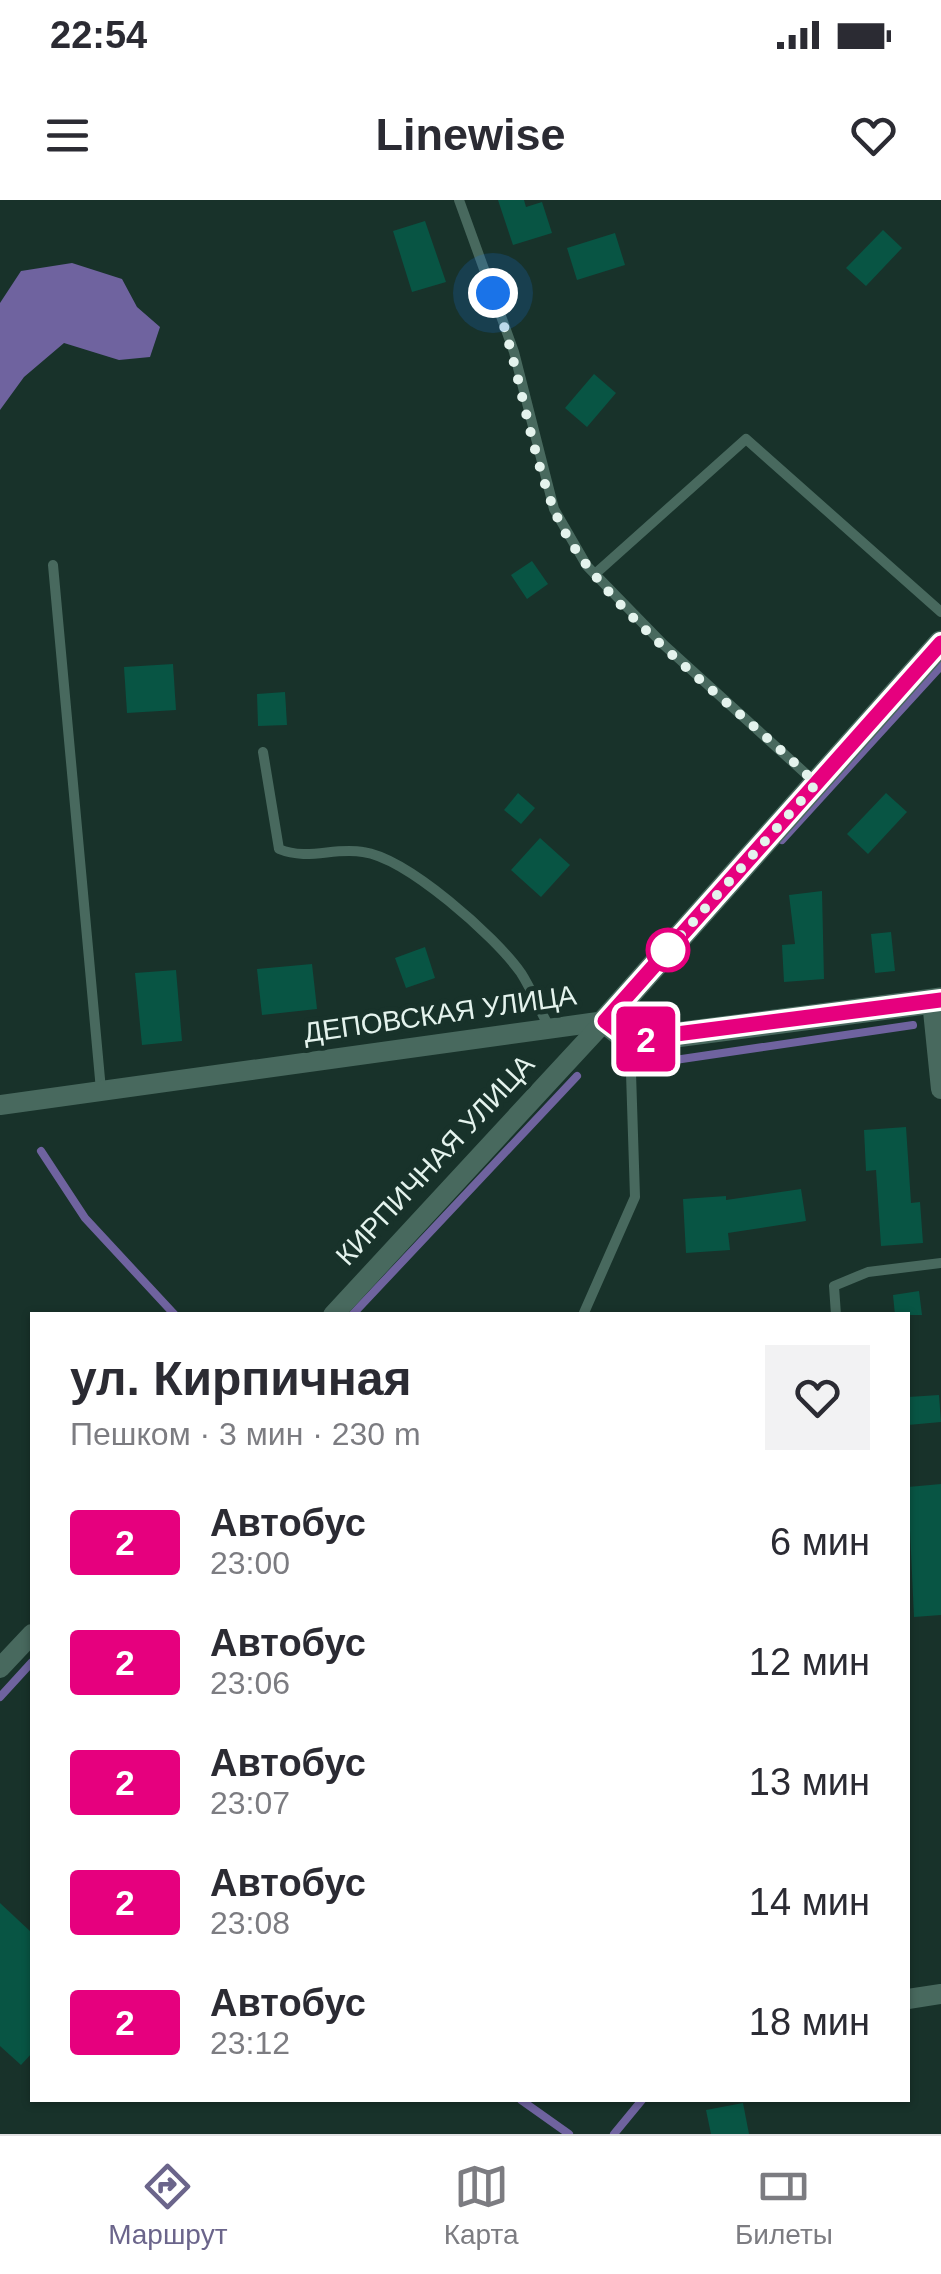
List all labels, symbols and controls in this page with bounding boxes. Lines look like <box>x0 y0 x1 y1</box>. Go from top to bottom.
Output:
text: 22:54 <box>50 14 147 56</box>
icon: menu <box>40 108 95 163</box>
icon: heart <box>846 108 901 163</box>
text: Linewise <box>375 109 566 160</box>
your location <box>468 268 518 318</box>
unlabelled marker <box>647 929 689 971</box>
street label: ДЕПОВСКАЯ УЛИЦА <box>302 979 579 1049</box>
line badge: 2 <box>614 1006 678 1072</box>
text: 2 <box>636 1020 656 1059</box>
street label: КИРПИЧНАЯ УЛИЦА <box>330 1048 541 1271</box>
button: heart <box>765 1345 870 1450</box>
text: ул. Кирпичная <box>70 1352 411 1405</box>
text: Пешком · 3 мин · 230 m <box>70 1416 421 1452</box>
text: Автобус <box>210 1502 366 1544</box>
text: 6 мин <box>770 1521 870 1563</box>
text: 2 <box>115 1523 135 1562</box>
text: 23:00 <box>210 1545 290 1581</box>
text: Автобус <box>210 1622 366 1664</box>
text: 12 мин <box>749 1641 870 1683</box>
text: 2 <box>115 1643 135 1682</box>
text: 23:06 <box>210 1665 290 1701</box>
text: Автобус <box>210 1742 366 1784</box>
text: 13 мин <box>749 1761 870 1803</box>
text: 2 <box>115 1763 135 1802</box>
text: 23:07 <box>210 1785 290 1821</box>
text: Автобус <box>210 1862 366 1904</box>
text: 14 мин <box>749 1881 870 1923</box>
text: 2 <box>115 1883 135 1922</box>
text: 23:08 <box>210 1905 290 1941</box>
text: Автобус <box>210 1982 366 2024</box>
text: 18 мин <box>749 2001 870 2043</box>
text: 2 <box>115 2003 135 2042</box>
text: 23:12 <box>210 2025 290 2061</box>
tab: Маршрут <box>108 2159 227 2251</box>
tab: Карта <box>444 2159 519 2251</box>
tab: Билеты <box>735 2159 833 2251</box>

